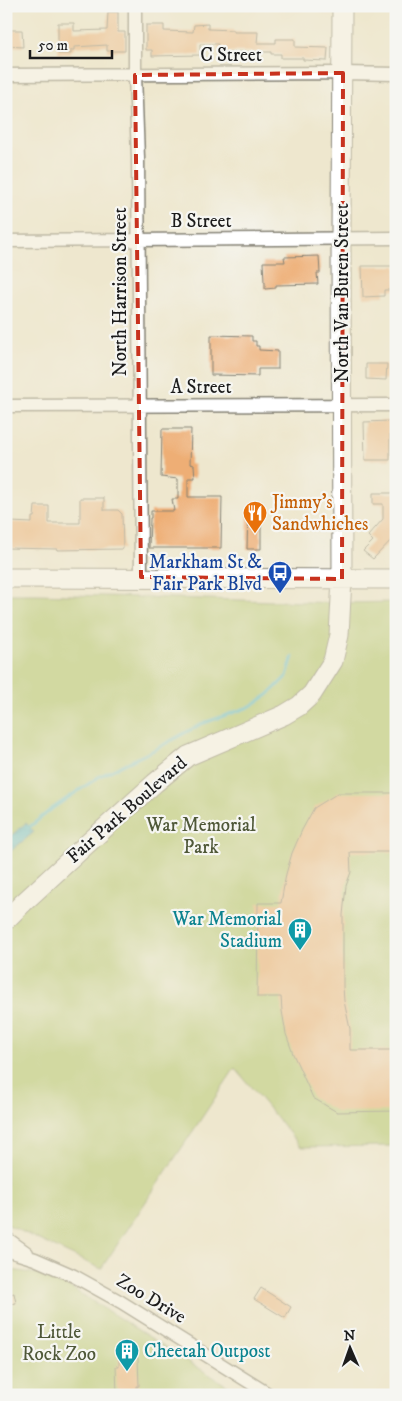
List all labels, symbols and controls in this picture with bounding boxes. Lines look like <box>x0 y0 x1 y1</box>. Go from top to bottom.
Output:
scale bar <box>30 28 112 60</box>
text: 50 m <box>38 36 68 55</box>
street label: C Street <box>200 44 262 67</box>
street label: North Van Buren Street <box>331 203 354 383</box>
street label: North Harrison Street <box>109 207 132 377</box>
street label: B Street <box>170 210 232 233</box>
street label: A Street <box>170 376 232 399</box>
place label: Jimmy's Sandwhiches <box>270 491 368 536</box>
restaurant icon: Jimmy's Sandwhiches <box>242 500 268 534</box>
place label: Markham St & Fair Park Blvd <box>149 551 263 596</box>
bus stop icon: Markham St & Fair Park Blvd <box>267 560 293 594</box>
street label: Fair Park Boulevard <box>62 751 192 868</box>
park label: War Memorial Park <box>145 814 256 859</box>
place label: War Memorial Stadium <box>171 908 282 953</box>
building icon: War Memorial Stadium <box>287 917 313 951</box>
street label: Zoo Drive <box>112 1269 190 1329</box>
park label: Little Rock Zoo <box>22 1321 96 1366</box>
north arrow <box>324 1324 374 1374</box>
text: N <box>344 1327 356 1345</box>
building icon: Cheetah Outpost <box>114 1338 140 1372</box>
place label: Cheetah Outpost <box>144 1340 270 1363</box>

